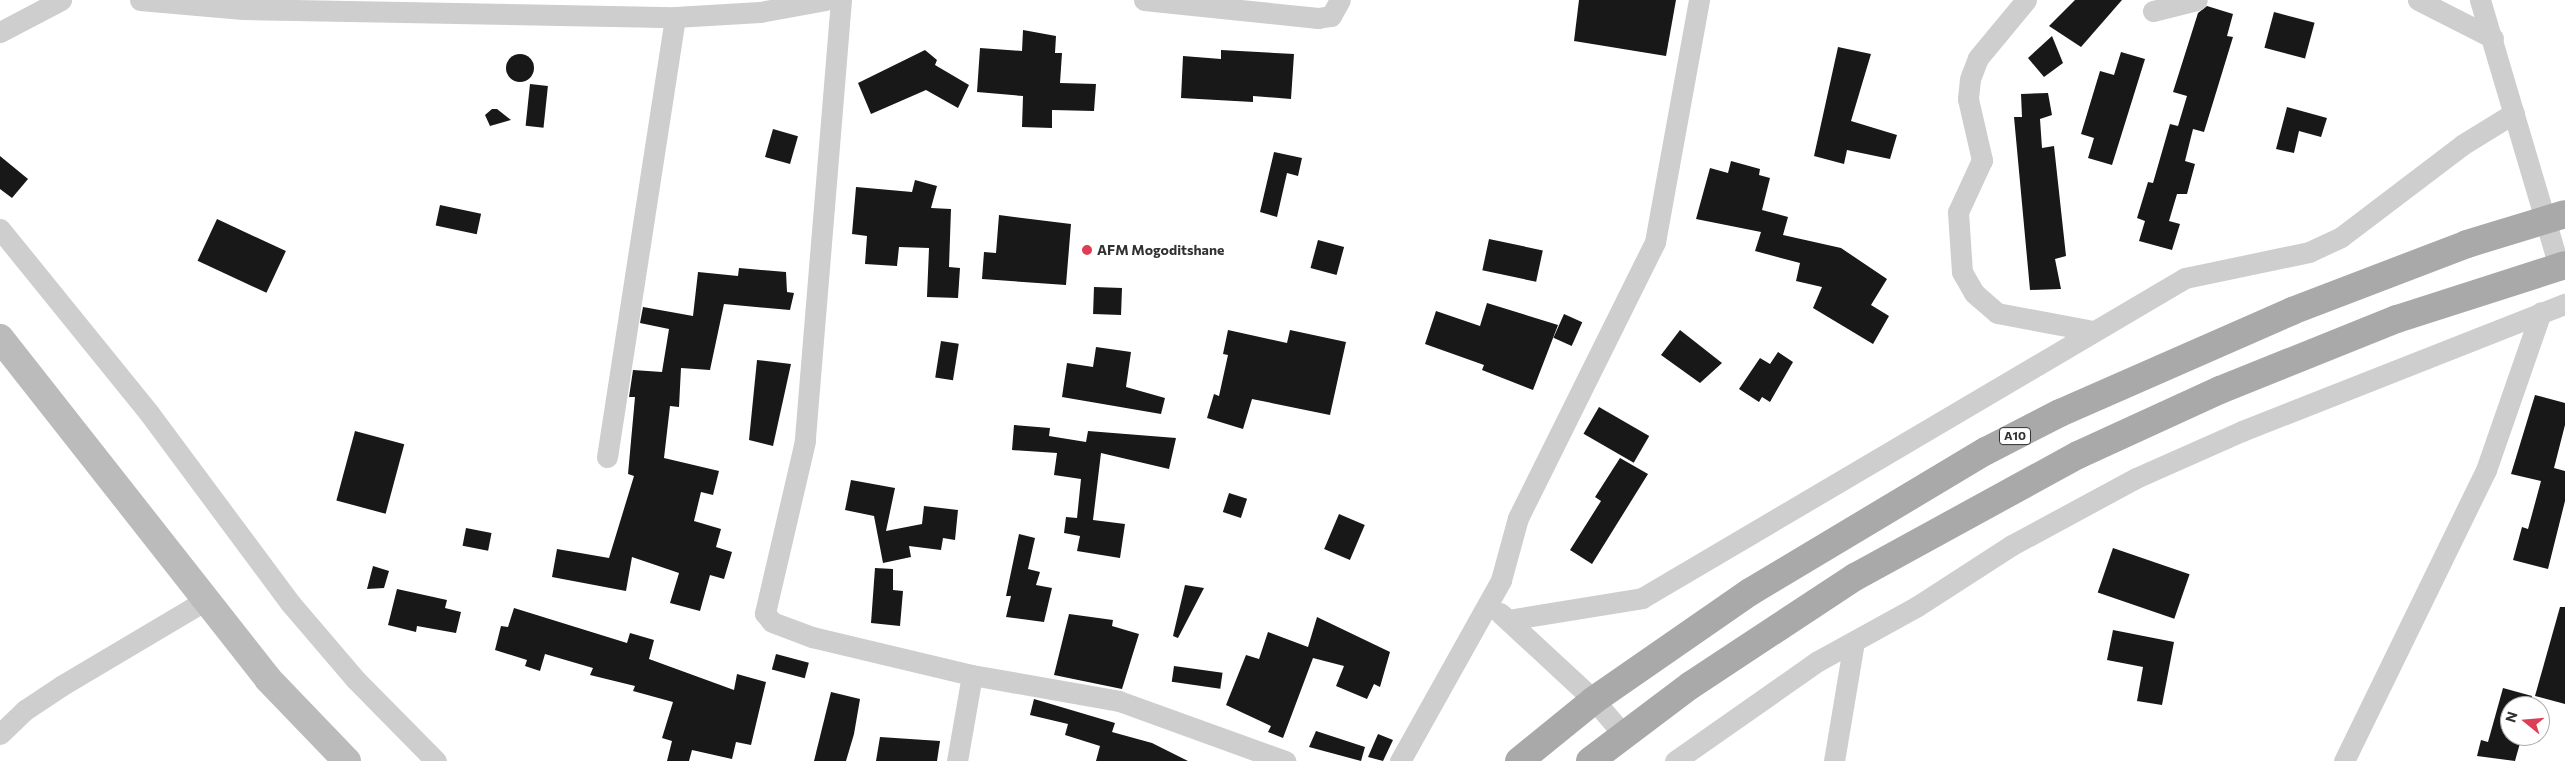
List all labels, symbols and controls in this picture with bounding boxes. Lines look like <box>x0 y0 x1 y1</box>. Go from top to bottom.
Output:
place label: AFM Mogoditshane <box>1097 242 1224 258</box>
marker: AFM Mogoditshane <box>1081 244 1093 256</box>
road number: A10 <box>1999 426 2031 446</box>
north arrow <box>2500 696 2550 746</box>
text: N <box>2501 709 2521 724</box>

